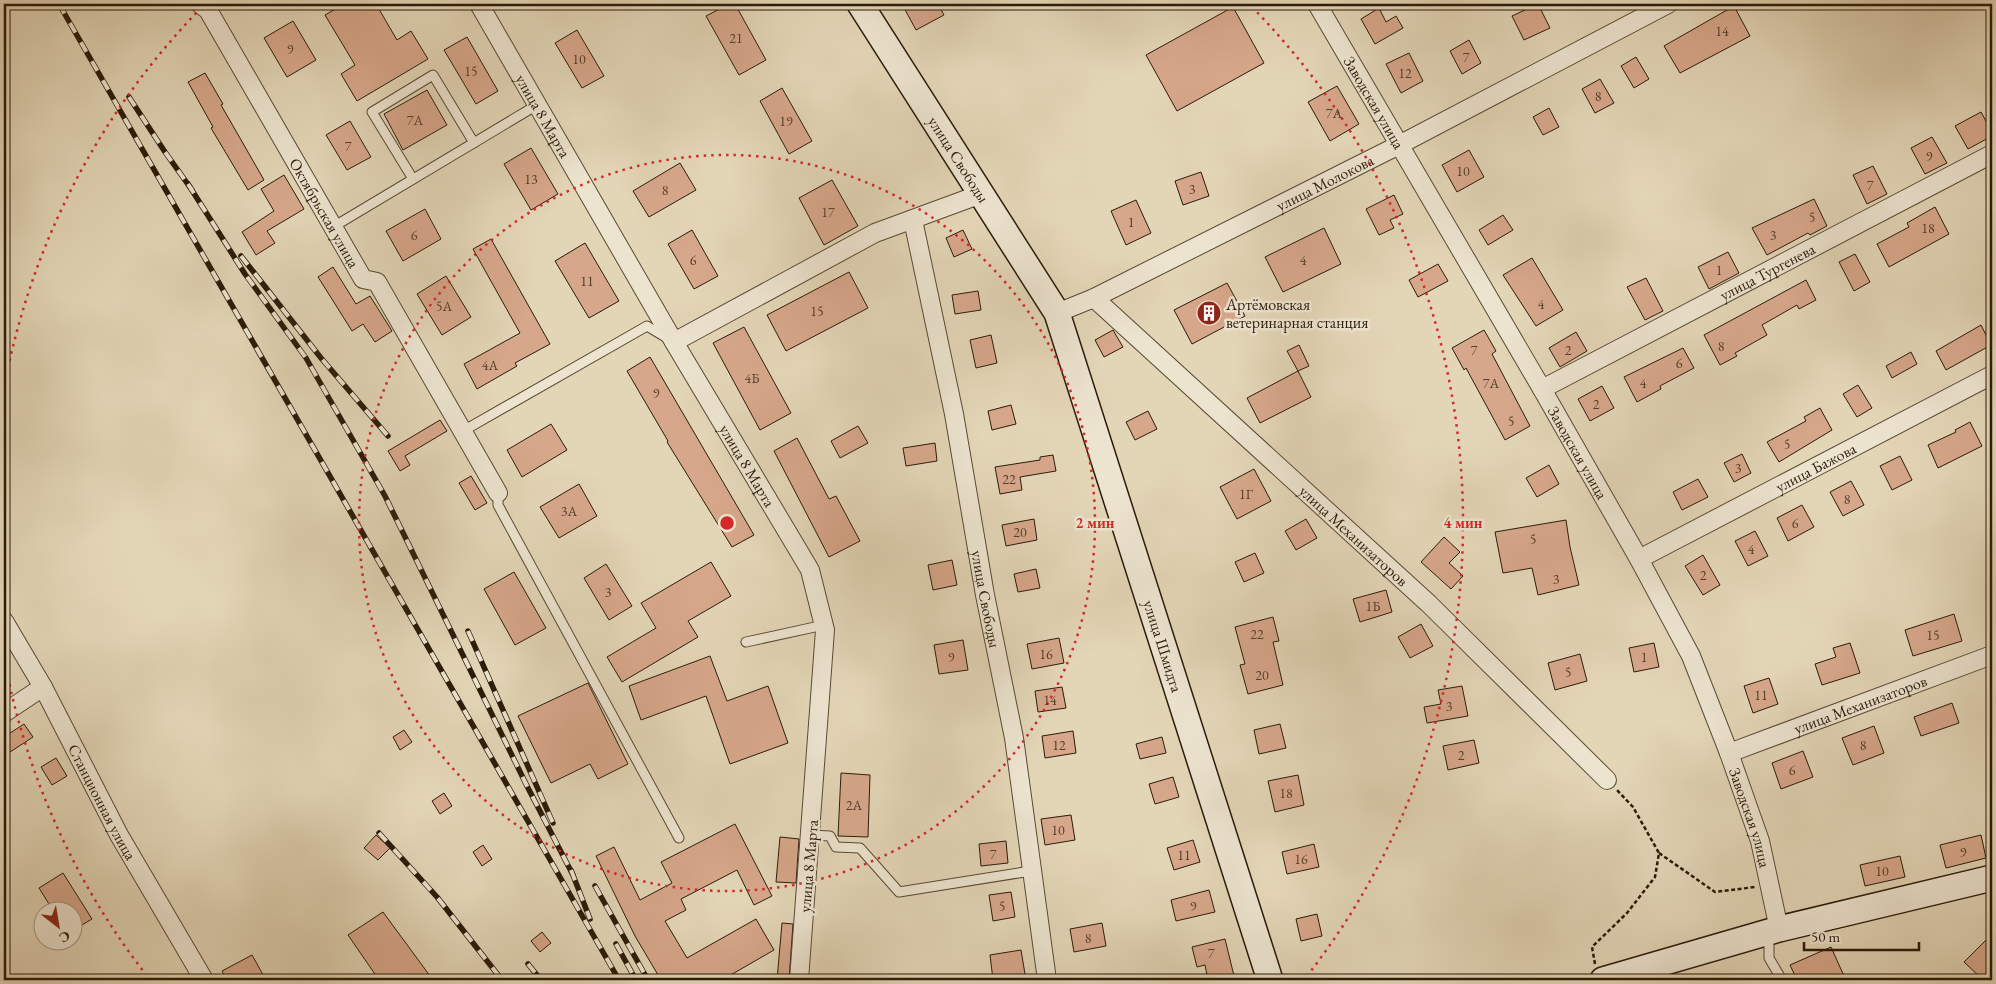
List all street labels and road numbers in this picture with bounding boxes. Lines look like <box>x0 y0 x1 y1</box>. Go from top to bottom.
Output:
street label: Заводская улица <box>1339 52 1410 153</box>
street label: улица 8 Марта <box>511 70 576 162</box>
street label: улица Свободы <box>923 112 994 207</box>
street label: улица Молокова <box>1273 149 1378 216</box>
street label: Октябрьская улица <box>284 154 365 272</box>
street label: улица Тургенева <box>1716 238 1819 305</box>
street label: Заводская улица <box>1543 402 1613 504</box>
street label: улица 8 Марта <box>714 420 780 512</box>
street label: улица Бажова <box>1772 437 1860 497</box>
street label: улица Механизаторов <box>1295 481 1413 591</box>
street label: улица Свободы <box>967 549 1005 650</box>
street label: улица Шмидта <box>1138 597 1188 696</box>
street label: улица Механизаторов <box>1791 670 1930 739</box>
street label: Станционная улица <box>63 741 142 864</box>
street label: Заводская улица <box>1724 765 1776 870</box>
street label: улица 8 Марта <box>794 818 823 913</box>

